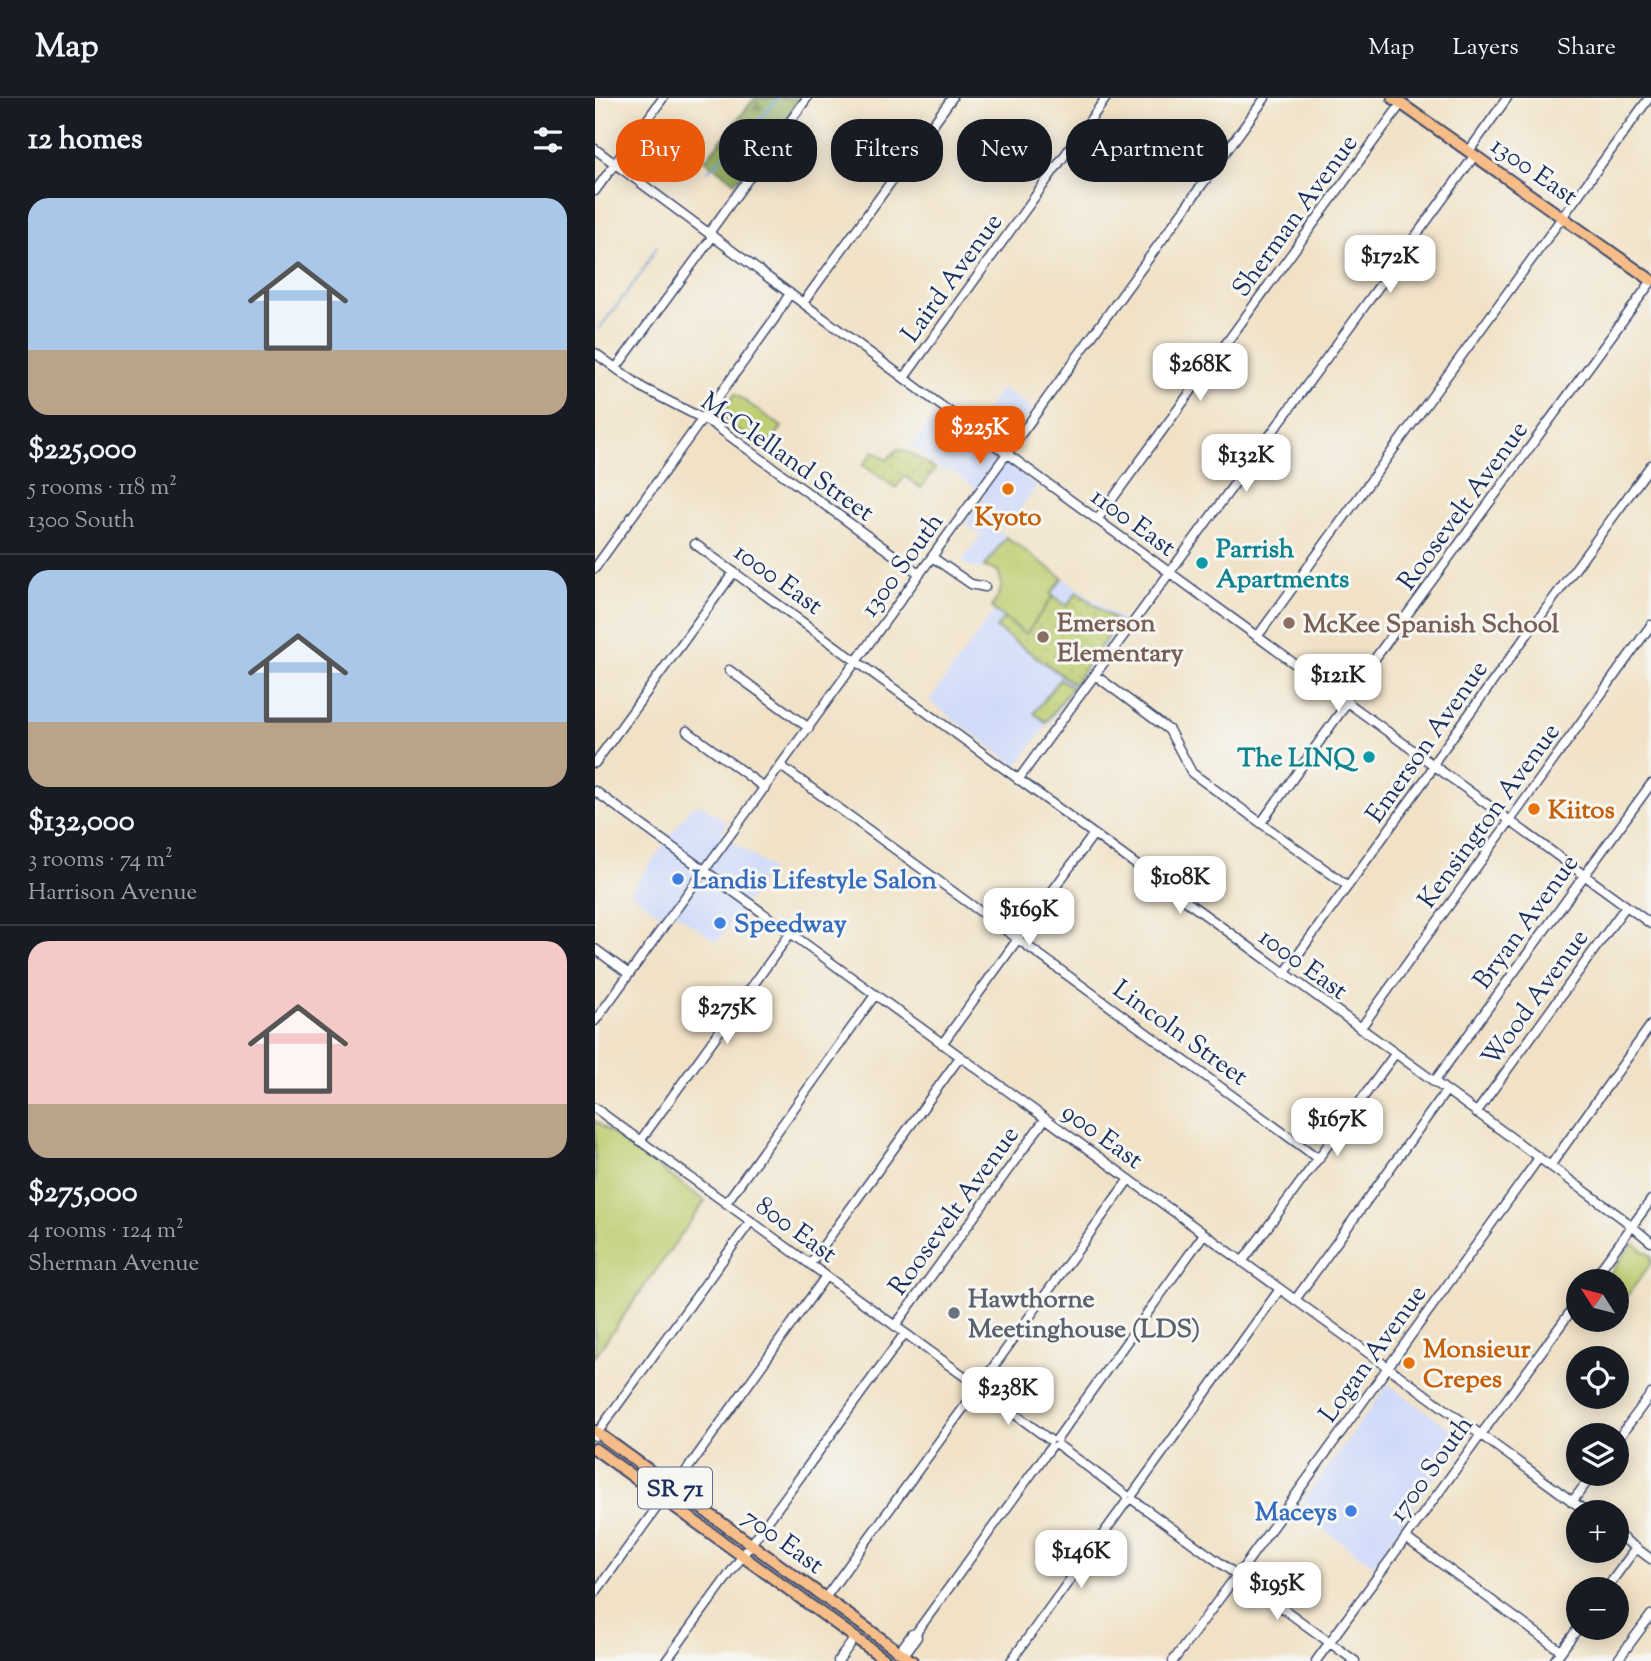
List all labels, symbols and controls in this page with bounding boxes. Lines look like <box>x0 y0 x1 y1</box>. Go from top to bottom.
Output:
text: Map <box>35 24 99 72</box>
text: Map <box>1368 31 1414 65</box>
text: Layers <box>1452 31 1519 65</box>
text: Share <box>1557 31 1616 65</box>
text: 12 homes <box>28 119 143 162</box>
chip: Buy <box>616 119 705 182</box>
chip: Rent <box>719 119 817 182</box>
chip: Filters <box>831 119 943 182</box>
chip: New <box>957 119 1052 182</box>
chip: Apartment <box>1066 119 1228 182</box>
icon: filters <box>529 121 567 159</box>
street label: Sherman Avenue <box>1224 127 1368 306</box>
street label: 1300 East <box>1482 129 1585 216</box>
street label: Laird Avenue <box>893 206 1013 351</box>
pin: $172K <box>1341 236 1439 295</box>
text: $172K <box>1361 241 1419 274</box>
icon: home <box>235 243 361 369</box>
pin: $268K <box>1151 344 1249 403</box>
text: $268K <box>1169 349 1231 382</box>
street label: McClelland Street <box>692 384 881 532</box>
pin: $225K <box>931 406 1029 466</box>
text: $225K <box>951 412 1009 445</box>
street label: Roosevelt Avenue <box>1390 414 1538 599</box>
text: $225,000 <box>28 429 137 472</box>
pin: $132K <box>1197 434 1295 494</box>
text: $132K <box>1218 440 1274 473</box>
text: 5 rooms · 118 m² <box>28 472 177 505</box>
street label: 1100 East <box>1082 479 1183 567</box>
marker: Kyoto <box>1000 481 1016 497</box>
place label: Kyoto <box>974 500 1042 537</box>
text: 1300 South <box>28 505 135 538</box>
street label: 1300 South <box>852 506 954 625</box>
place label: Parrish Apartments <box>1216 532 1349 599</box>
street label: 1000 East <box>725 535 830 625</box>
marker: Parrish Apartments <box>1194 555 1210 571</box>
place label: Emerson Elementary <box>1057 606 1184 673</box>
place label: McKee Spanish School <box>1303 607 1560 644</box>
icon: home <box>235 615 361 741</box>
marker: McKee Spanish School <box>1281 615 1297 631</box>
marker: Emerson Elementary <box>1035 629 1051 645</box>
pin: $121K <box>1289 654 1387 714</box>
street label: Emerson Avenue <box>1358 654 1498 831</box>
text: $121K <box>1310 660 1366 693</box>
street label: Kensington Avenue <box>1410 716 1570 917</box>
place label: The LINQ <box>1237 741 1358 778</box>
marker: The LINQ <box>1361 749 1377 765</box>
place label: Kiitos <box>1548 793 1615 830</box>
text: $132,000 <box>28 801 135 844</box>
marker: Kiitos <box>1526 801 1542 817</box>
text: 3 rooms · 74 m² <box>28 844 173 877</box>
street label: Bryan Avenue <box>1465 847 1589 998</box>
pin: $108K <box>1131 856 1229 916</box>
text: $108K <box>1150 862 1210 895</box>
place label: Landis Lifestyle Salon <box>692 863 938 900</box>
marker: Landis Lifestyle Salon <box>670 871 686 887</box>
text: Harrison Avenue <box>28 877 197 910</box>
pin: $169K <box>980 888 1078 948</box>
text: $169K <box>999 894 1059 927</box>
place label: Speedway <box>734 907 847 944</box>
marker: Speedway <box>712 915 728 931</box>
street label: 1000 East <box>1250 920 1355 1010</box>
street label: Wood Avenue <box>1473 922 1599 1075</box>
street label: Lincoln Street <box>1104 972 1255 1096</box>
icon: home <box>235 986 361 1112</box>
pin: $275K <box>678 986 776 1046</box>
text: $275K <box>697 992 757 1025</box>
street label: 900 East <box>1053 1095 1150 1179</box>
pin: $167K <box>1288 1098 1386 1158</box>
text: $167K <box>1307 1104 1367 1137</box>
street label: Roosevelt Avenue <box>881 1119 1029 1304</box>
text: $275,000 <box>28 1172 138 1215</box>
street label: 800 East <box>747 1189 844 1273</box>
text: 4 rooms · 124 m² <box>28 1215 184 1248</box>
text: Sherman Avenue <box>28 1248 199 1281</box>
north arrow <box>1566 1269 1629 1332</box>
map controls <box>1566 1269 1629 1640</box>
street label: Logan Avenue <box>1311 1278 1437 1431</box>
place label: Hawthorne Meetinghouse (LDS) <box>968 1282 1200 1349</box>
marker: Hawthorne Meetinghouse (LDS) <box>946 1305 962 1321</box>
place label: Monsieur Crepes <box>1423 1332 1531 1399</box>
button: locate <box>1566 1346 1629 1409</box>
marker: Monsieur Crepes <box>1401 1355 1417 1371</box>
pin: $238K <box>959 1368 1057 1427</box>
text: $238K <box>978 1373 1038 1406</box>
street label: 1700 South <box>1381 1409 1483 1530</box>
button: layers <box>1566 1423 1629 1486</box>
road number: SR 71 <box>638 1468 712 1508</box>
place label: Maceys <box>1255 1495 1337 1532</box>
street label: 700 East <box>734 1500 831 1584</box>
button: + <box>1566 1500 1629 1563</box>
marker: Maceys <box>1343 1503 1359 1519</box>
pin: $146K <box>1032 1530 1130 1590</box>
text: $146K <box>1051 1536 1111 1569</box>
pin: $195K <box>1228 1562 1326 1622</box>
text: $195K <box>1249 1568 1305 1601</box>
button: − <box>1566 1577 1629 1640</box>

